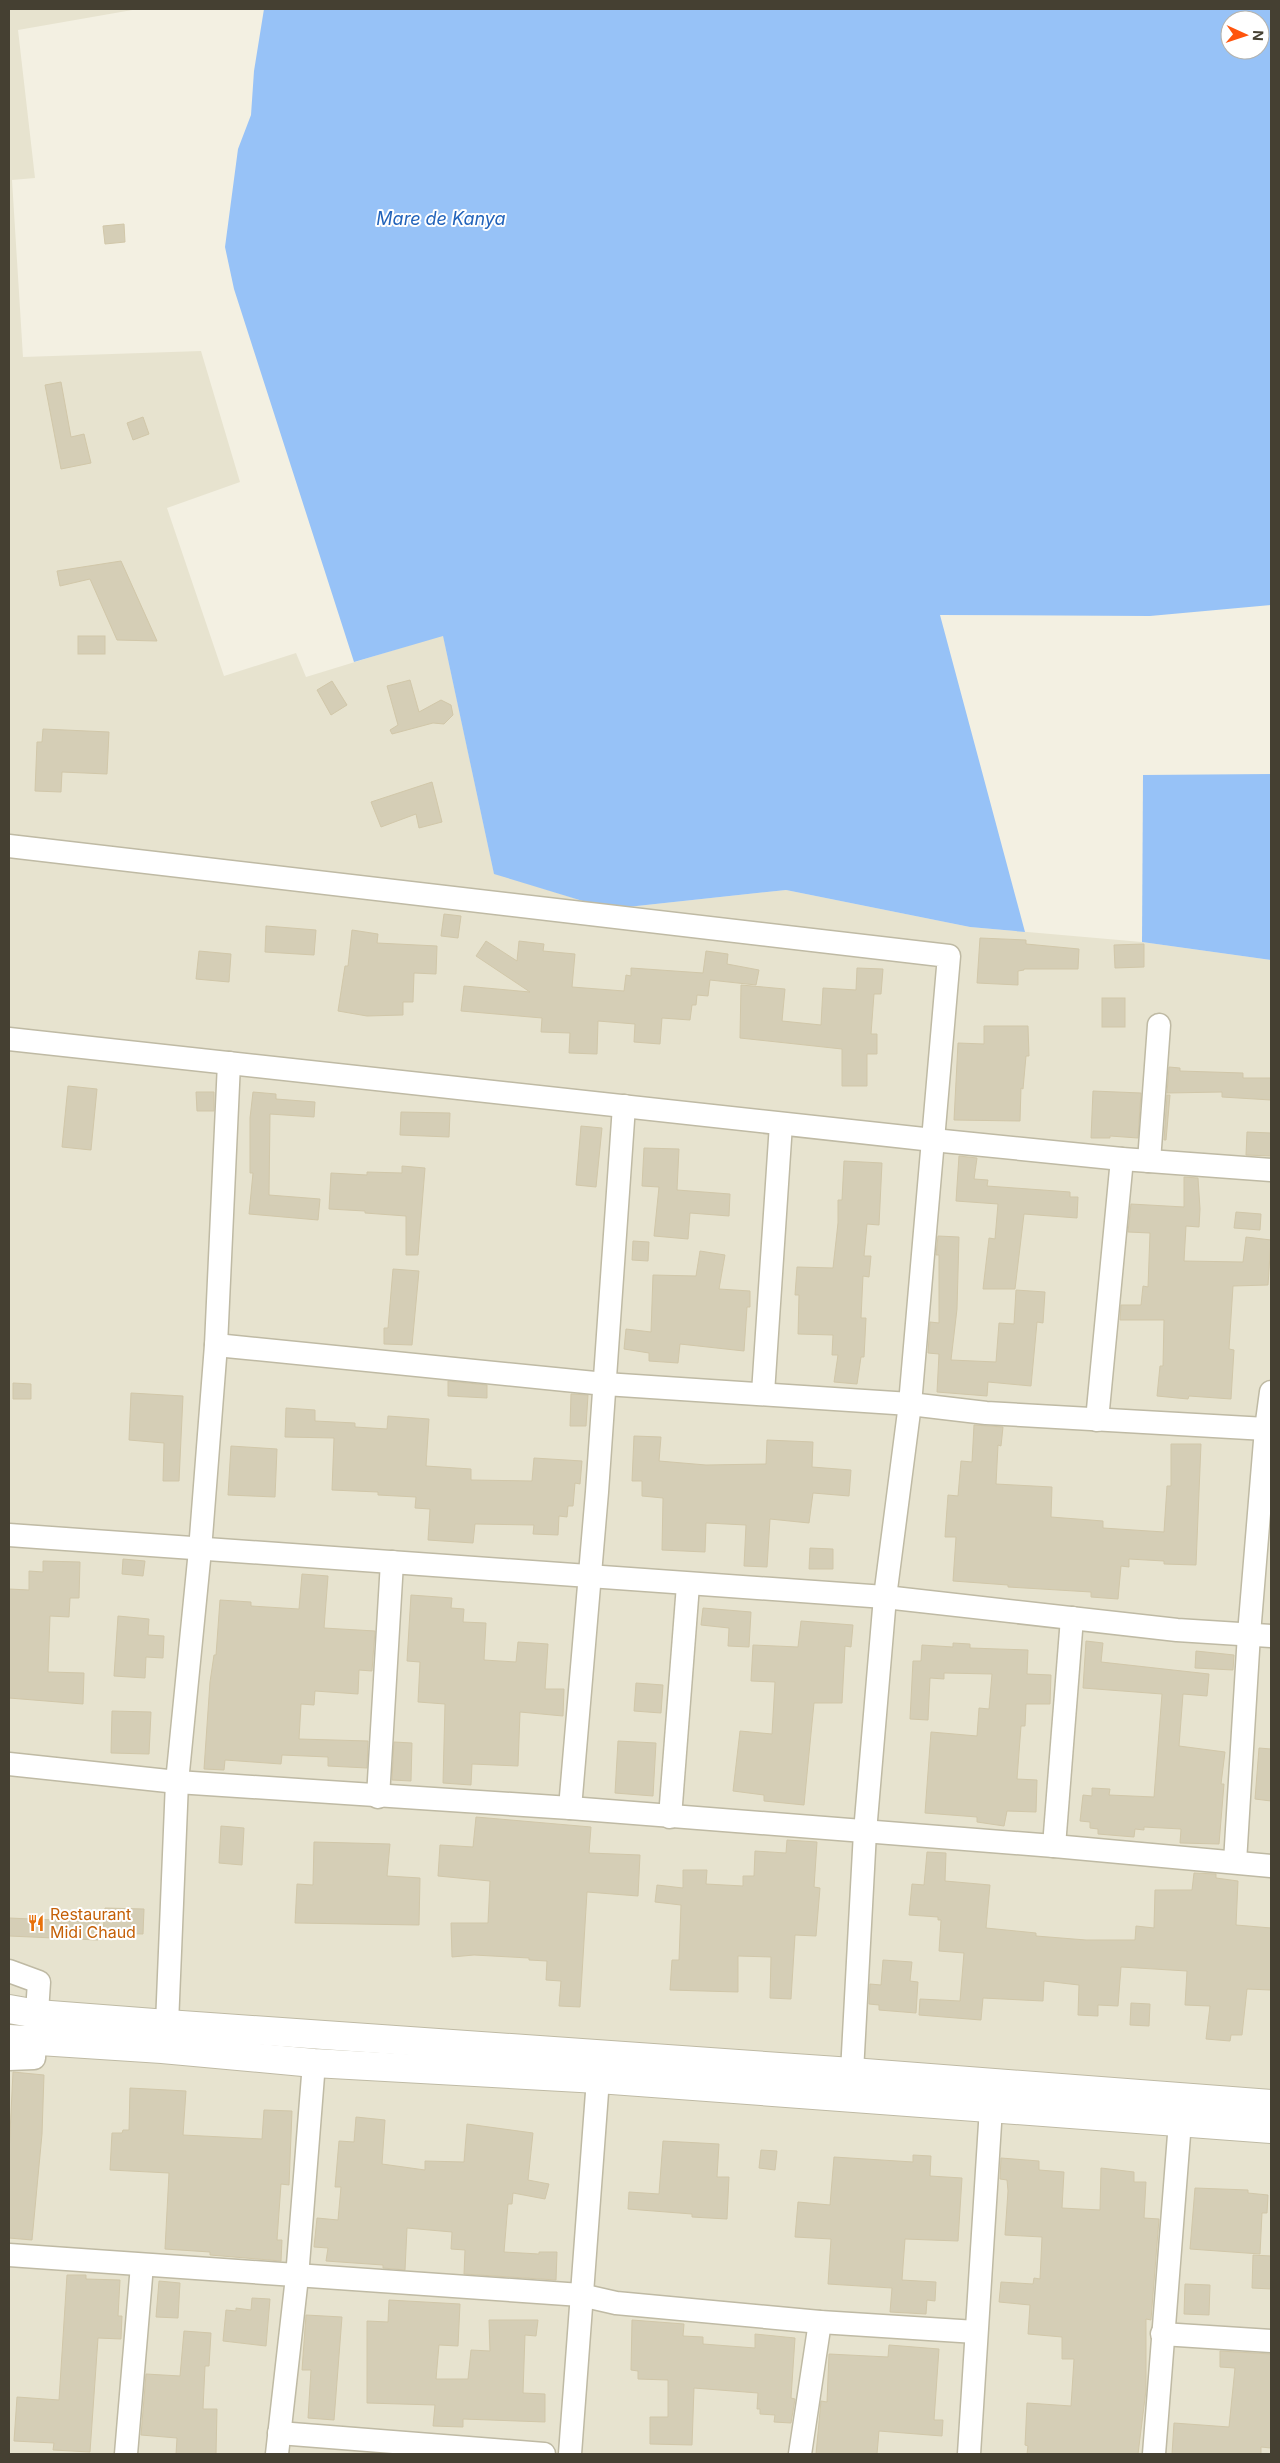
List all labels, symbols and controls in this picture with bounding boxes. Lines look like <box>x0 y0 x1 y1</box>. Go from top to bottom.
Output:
north arrow <box>1220 10 1270 60</box>
text: N <box>1250 30 1267 41</box>
water label: Mare de Kanya <box>376 208 506 229</box>
place label: Restaurant Midi Chaud <box>50 1904 136 1942</box>
restaurant icon: Restaurant Midi Chaud <box>26 1913 46 1933</box>

